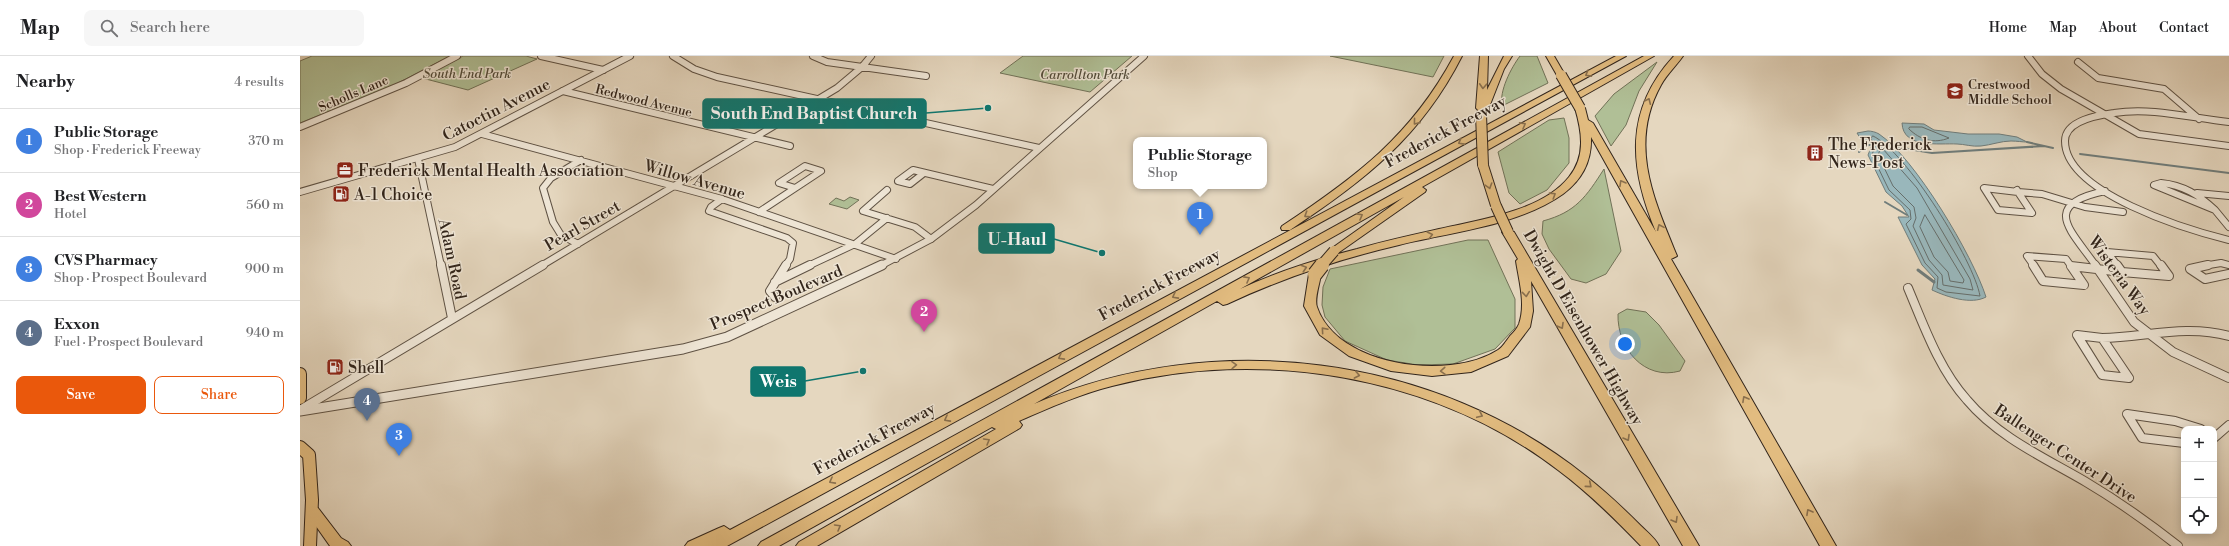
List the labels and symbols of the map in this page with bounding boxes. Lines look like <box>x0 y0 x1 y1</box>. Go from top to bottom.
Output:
park label: South End Park <box>423 66 511 82</box>
park label: Carrollton Park <box>1040 67 1130 83</box>
one-way arrow <box>1584 69 1592 77</box>
street label: Scholls Lane <box>316 72 391 116</box>
street label: Catoctin Avenue <box>439 74 554 146</box>
place label: Crestwood Middle School <box>1968 77 2052 108</box>
street label: Redwood Avenue <box>594 81 694 121</box>
school or university icon: Crestwood Middle School <box>1945 81 1965 101</box>
one-way arrow <box>1478 82 1487 89</box>
street label: Frederick Freeway <box>1381 91 1510 172</box>
one-way arrow <box>1643 98 1651 106</box>
callout: South End Baptist Church <box>703 99 926 128</box>
text: South End Baptist Church <box>711 103 918 125</box>
one-way arrow <box>1413 117 1420 124</box>
one-way arrow <box>1519 123 1526 130</box>
place label: The Frederick News-Post <box>1828 135 1933 173</box>
one-way arrow <box>1458 138 1465 145</box>
building icon: The Frederick News-Post <box>1805 143 1825 163</box>
street label: Willow Avenue <box>641 156 748 204</box>
office icon: Frederick Mental Health Association <box>335 160 355 180</box>
place label: Frederick Mental Health Association <box>358 161 624 181</box>
one-way arrow <box>1620 180 1627 187</box>
one-way arrow <box>1484 182 1493 189</box>
fuel station icon: A-1 Choice <box>331 184 351 204</box>
place label: A-1 Choice <box>353 185 432 205</box>
one-way arrow <box>1549 193 1556 200</box>
street label: Pearl Street <box>541 196 624 256</box>
pin: 1 <box>1187 202 1213 235</box>
one-way arrow <box>1304 210 1311 218</box>
one-way arrow <box>1356 213 1364 220</box>
street label: Adam Road <box>433 216 470 302</box>
callout: U-Haul <box>979 224 1054 253</box>
one-way arrow <box>1656 224 1664 231</box>
street label: Dwight D Eisenhower Highway <box>1519 226 1647 429</box>
text: U-Haul <box>987 229 1047 251</box>
street label: Wisteria Way <box>2083 231 2155 319</box>
one-way arrow <box>1426 232 1433 240</box>
street label: Frederick Freeway <box>1095 244 1224 325</box>
street label: Prospect Boulevard <box>707 261 846 335</box>
one-way arrow <box>1300 264 1307 273</box>
one-way arrow <box>1243 276 1250 284</box>
one-way arrow <box>1172 291 1179 298</box>
one-way arrow <box>1521 291 1530 297</box>
pin: 2 <box>911 299 937 332</box>
one-way arrow <box>1557 322 1564 329</box>
one-way arrow <box>1322 328 1329 335</box>
your location <box>1615 334 1635 354</box>
one-way arrow <box>1058 353 1065 360</box>
fuel station icon: Shell <box>325 357 345 377</box>
place label: Shell <box>348 358 385 378</box>
one-way arrow <box>1231 361 1237 369</box>
one-way arrow <box>1440 366 1446 375</box>
callout: Weis <box>751 367 805 396</box>
one-way arrow <box>1354 370 1360 379</box>
text: Weis <box>758 371 797 393</box>
pin: 4 <box>354 388 380 421</box>
one-way arrow <box>1743 396 1750 403</box>
street label: Frederick Freeway <box>810 398 939 479</box>
street label: Ballenger Center Drive <box>1990 400 2141 507</box>
one-way arrow <box>1476 410 1484 418</box>
one-way arrow <box>944 415 951 422</box>
pin: 3 <box>386 423 412 456</box>
one-way arrow <box>1623 434 1630 441</box>
one-way arrow <box>983 439 990 446</box>
one-way arrow <box>829 477 837 484</box>
one-way arrow <box>1585 481 1592 488</box>
one-way arrow <box>1806 509 1814 516</box>
one-way arrow <box>1671 515 1678 523</box>
one-way arrow <box>834 524 841 531</box>

